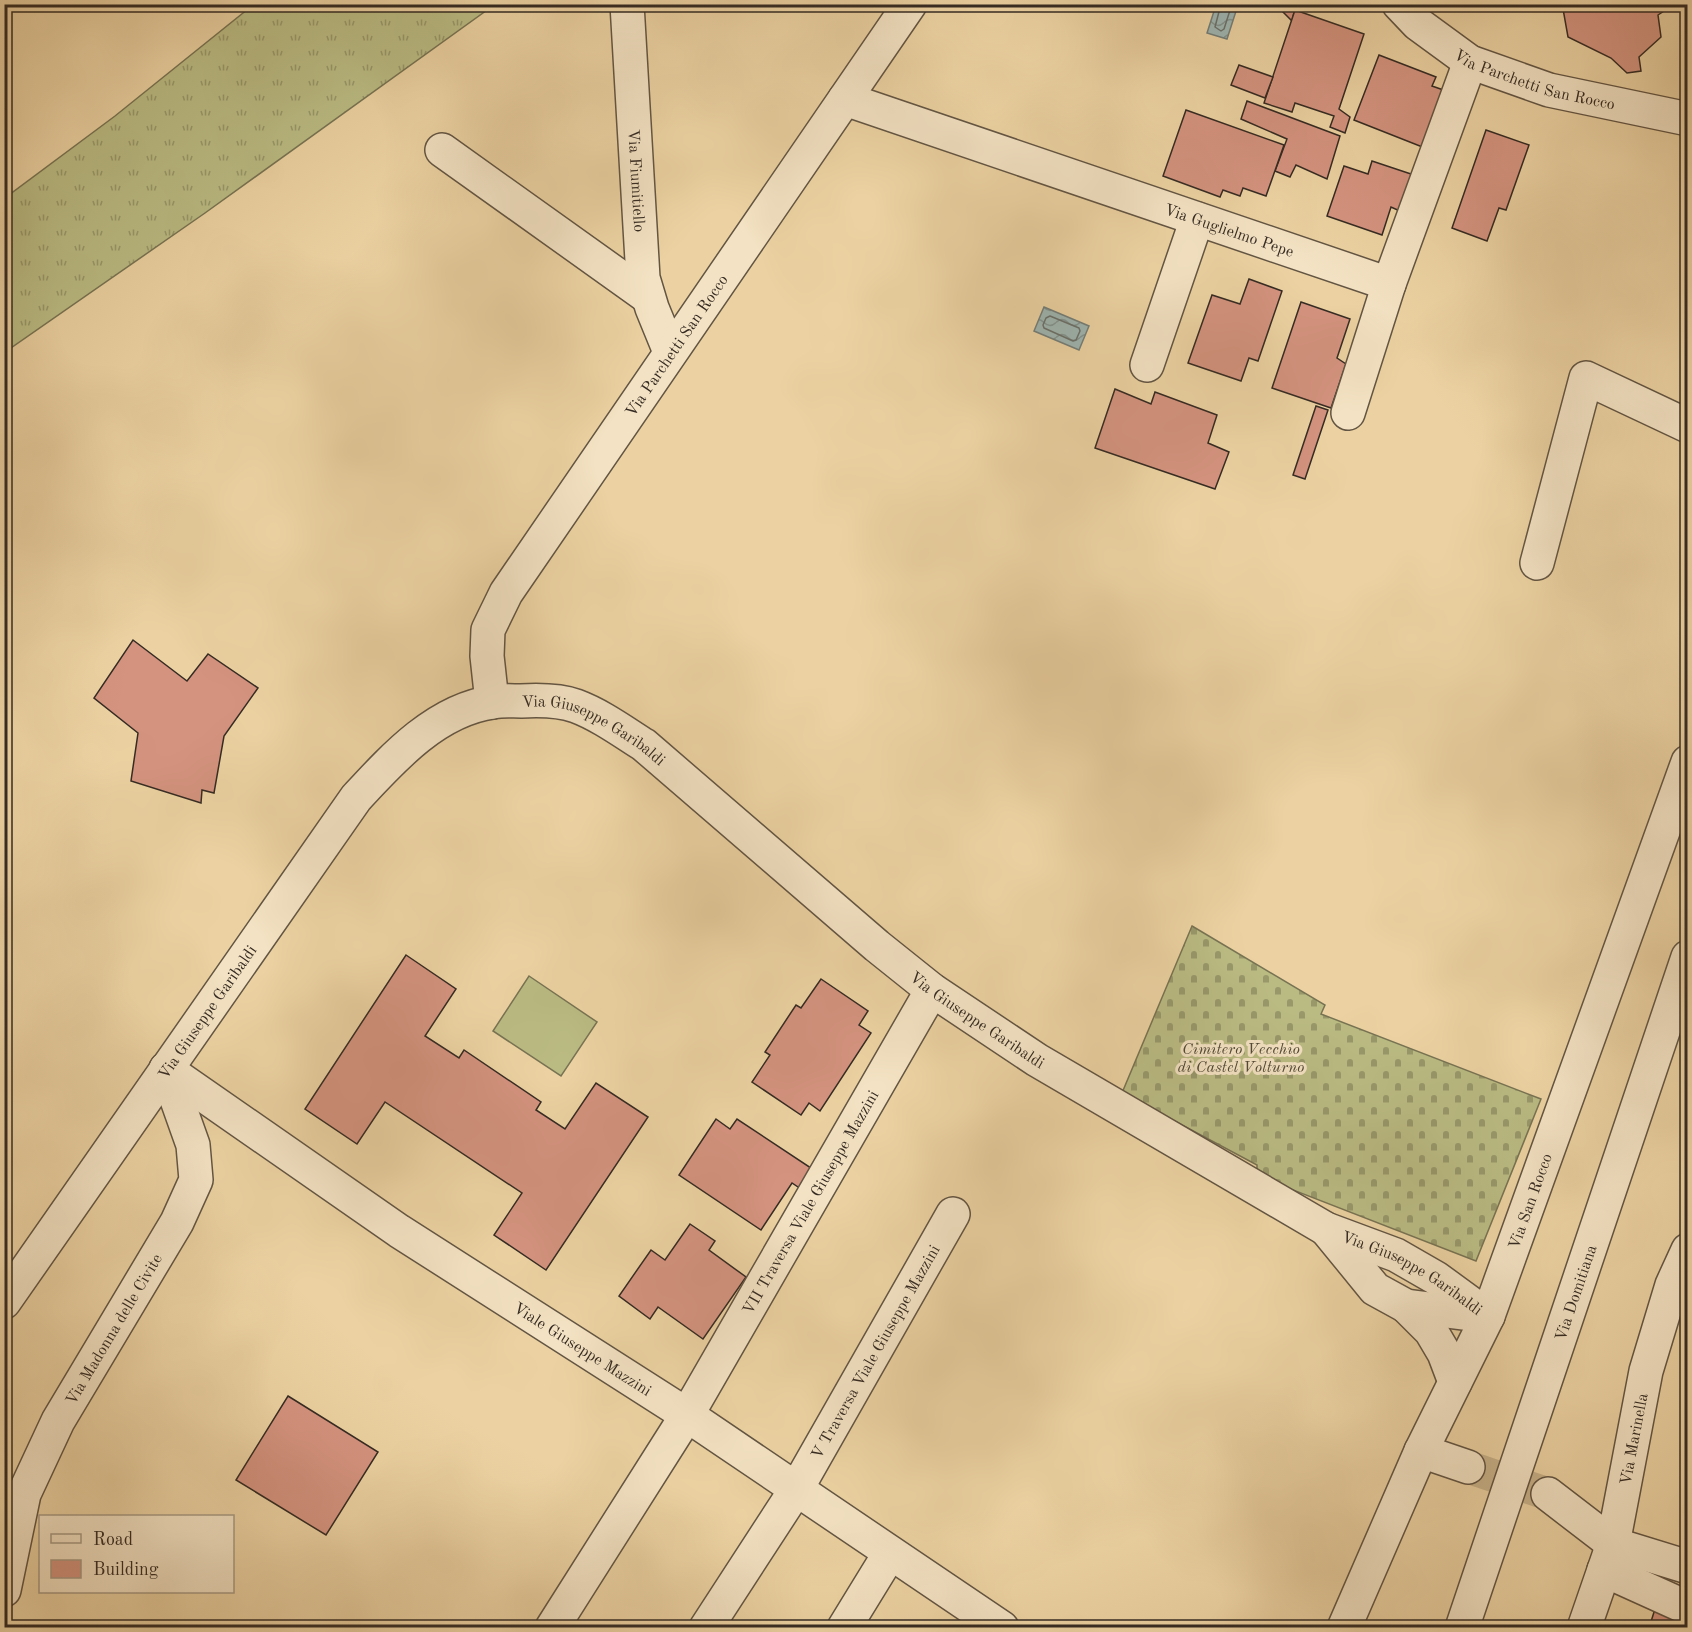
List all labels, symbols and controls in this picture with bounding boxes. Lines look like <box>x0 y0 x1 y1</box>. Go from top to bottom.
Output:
street label: Via Parchetti San Rocco <box>1450 47 1616 114</box>
street label: Via Fiumitiello <box>624 129 646 233</box>
street label: Via Guglielmo Pepe <box>1162 202 1296 261</box>
street label: Via Parchetti San Rocco <box>623 272 732 420</box>
street label: Via Giuseppe Garibaldi <box>522 694 668 769</box>
street label: Via Giuseppe Garibaldi <box>156 943 260 1083</box>
street label: Via Giuseppe Garibaldi <box>906 970 1047 1072</box>
park label: Cimitero Vecchio di Castel Volturno <box>1178 1042 1304 1076</box>
street label: VII Traversa Viale Giuseppe Mazzini <box>741 1088 882 1318</box>
street label: Via San Rocco <box>1507 1152 1556 1252</box>
street label: Via Giuseppe Garibaldi <box>1339 1230 1485 1319</box>
street label: V Traversa Viale Giuseppe Mazzini <box>809 1243 944 1462</box>
street label: Via Domitiana <box>1553 1243 1600 1343</box>
street label: Via Madonna delle Civite <box>64 1252 166 1408</box>
street label: Viale Giuseppe Mazzini <box>510 1300 654 1400</box>
street label: Via Marinella <box>1618 1392 1652 1486</box>
legend <box>39 1515 234 1593</box>
text: Road <box>93 1531 133 1549</box>
text: Building <box>93 1561 159 1579</box>

